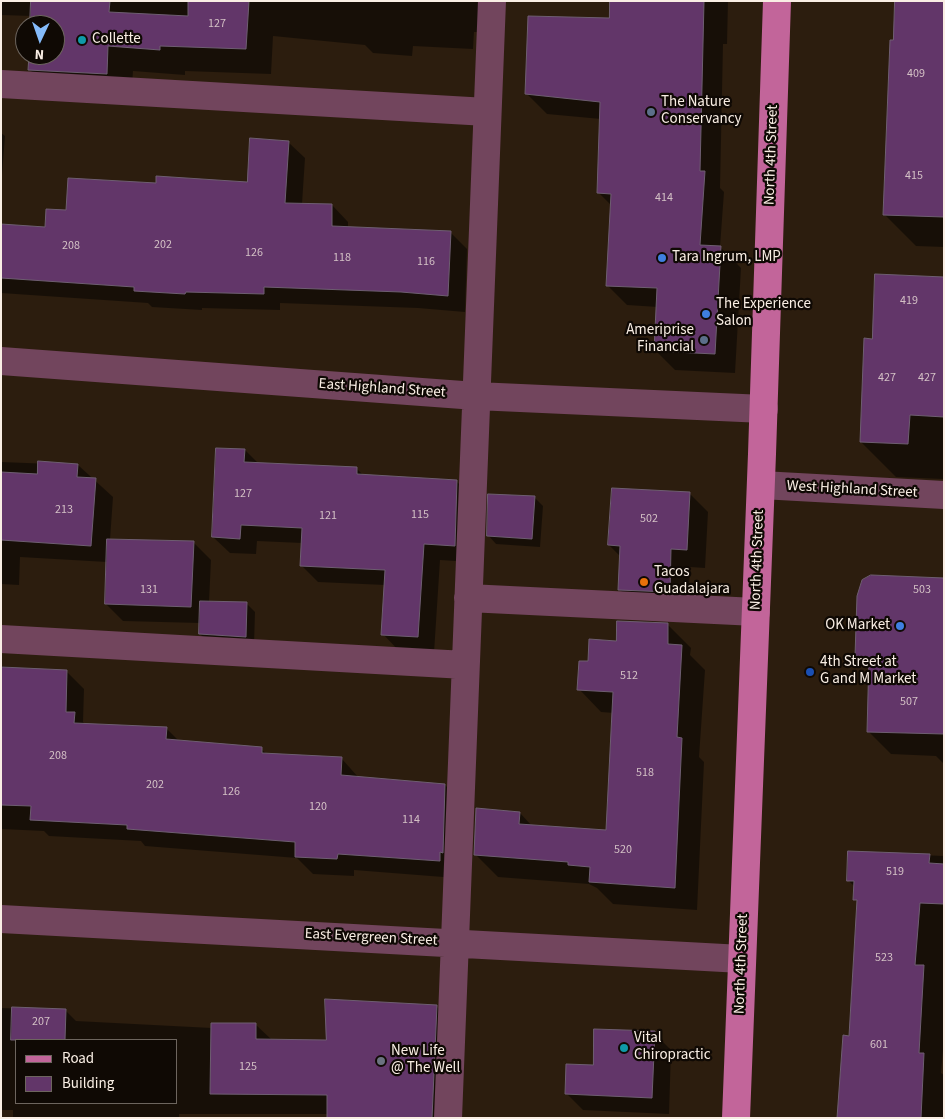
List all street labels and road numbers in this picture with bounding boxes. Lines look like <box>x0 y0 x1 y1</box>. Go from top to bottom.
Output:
street label: North 4th Street <box>761 104 783 206</box>
street label: East Highland Street <box>318 376 446 402</box>
street label: West Highland Street <box>786 478 918 502</box>
street label: North 4th Street <box>747 509 769 611</box>
street label: North 4th Street <box>731 913 753 1015</box>
street label: East Evergreen Street <box>304 926 438 950</box>

